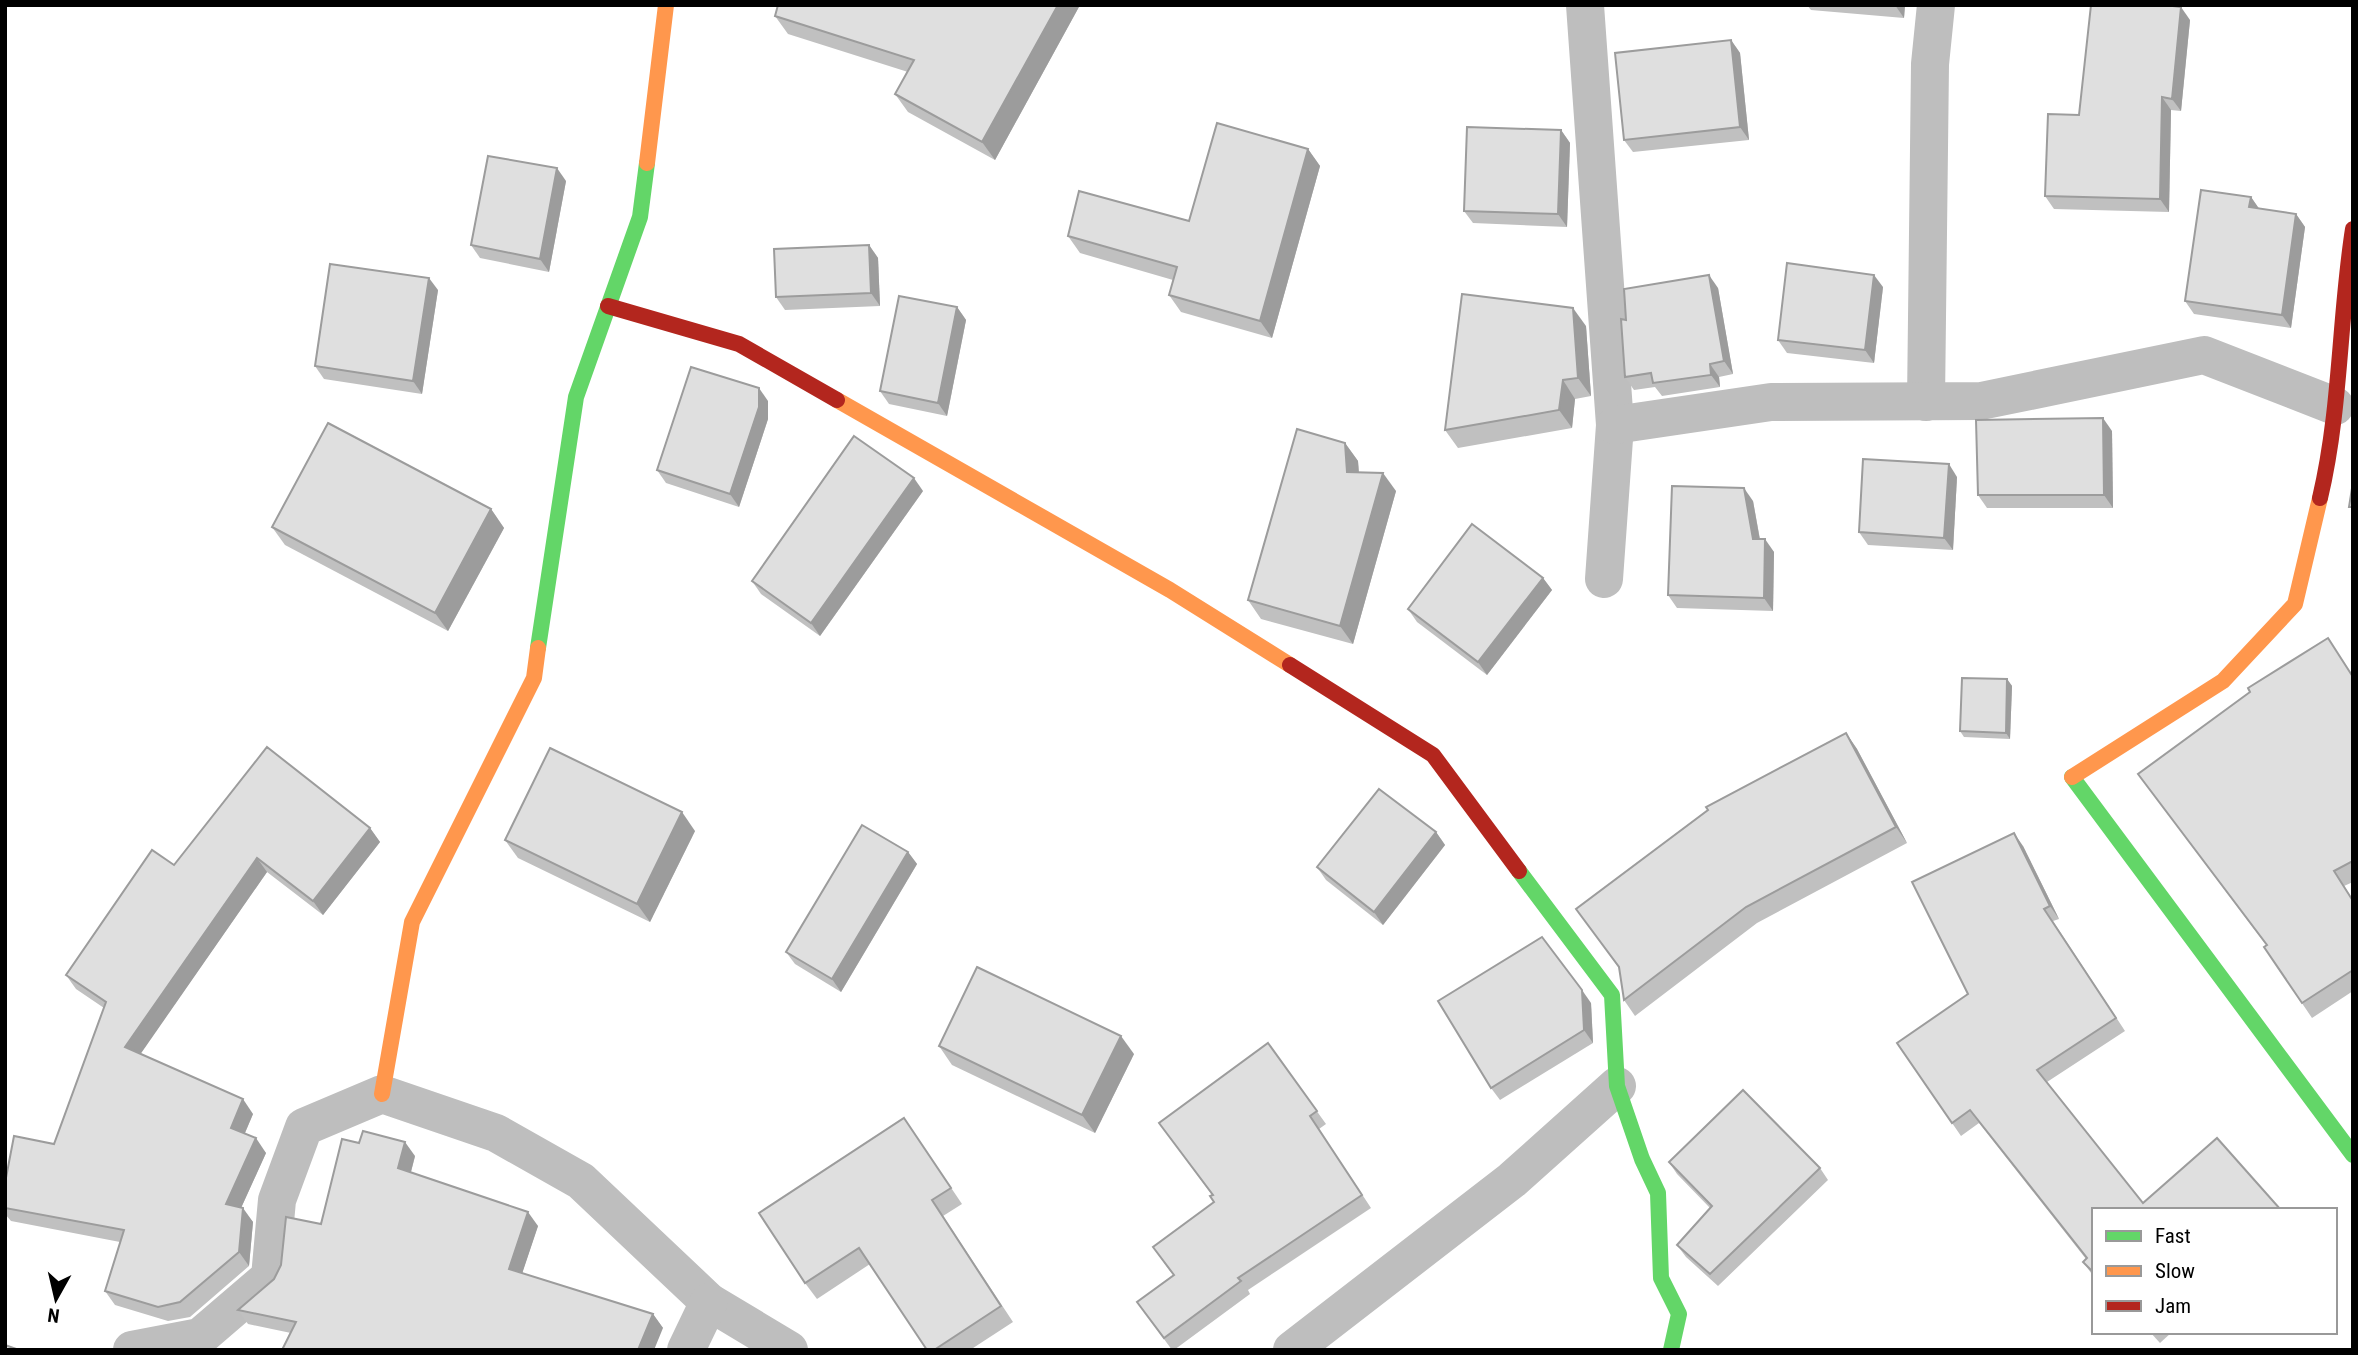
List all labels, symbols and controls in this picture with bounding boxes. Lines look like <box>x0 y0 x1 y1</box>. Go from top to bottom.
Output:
legend <box>2092 1208 2337 1334</box>
text: Fast <box>2155 1224 2191 1248</box>
text: Slow <box>2155 1259 2195 1283</box>
north arrow <box>21 1264 91 1334</box>
text: Jam <box>2155 1294 2191 1318</box>
text: N <box>46 1303 61 1328</box>

